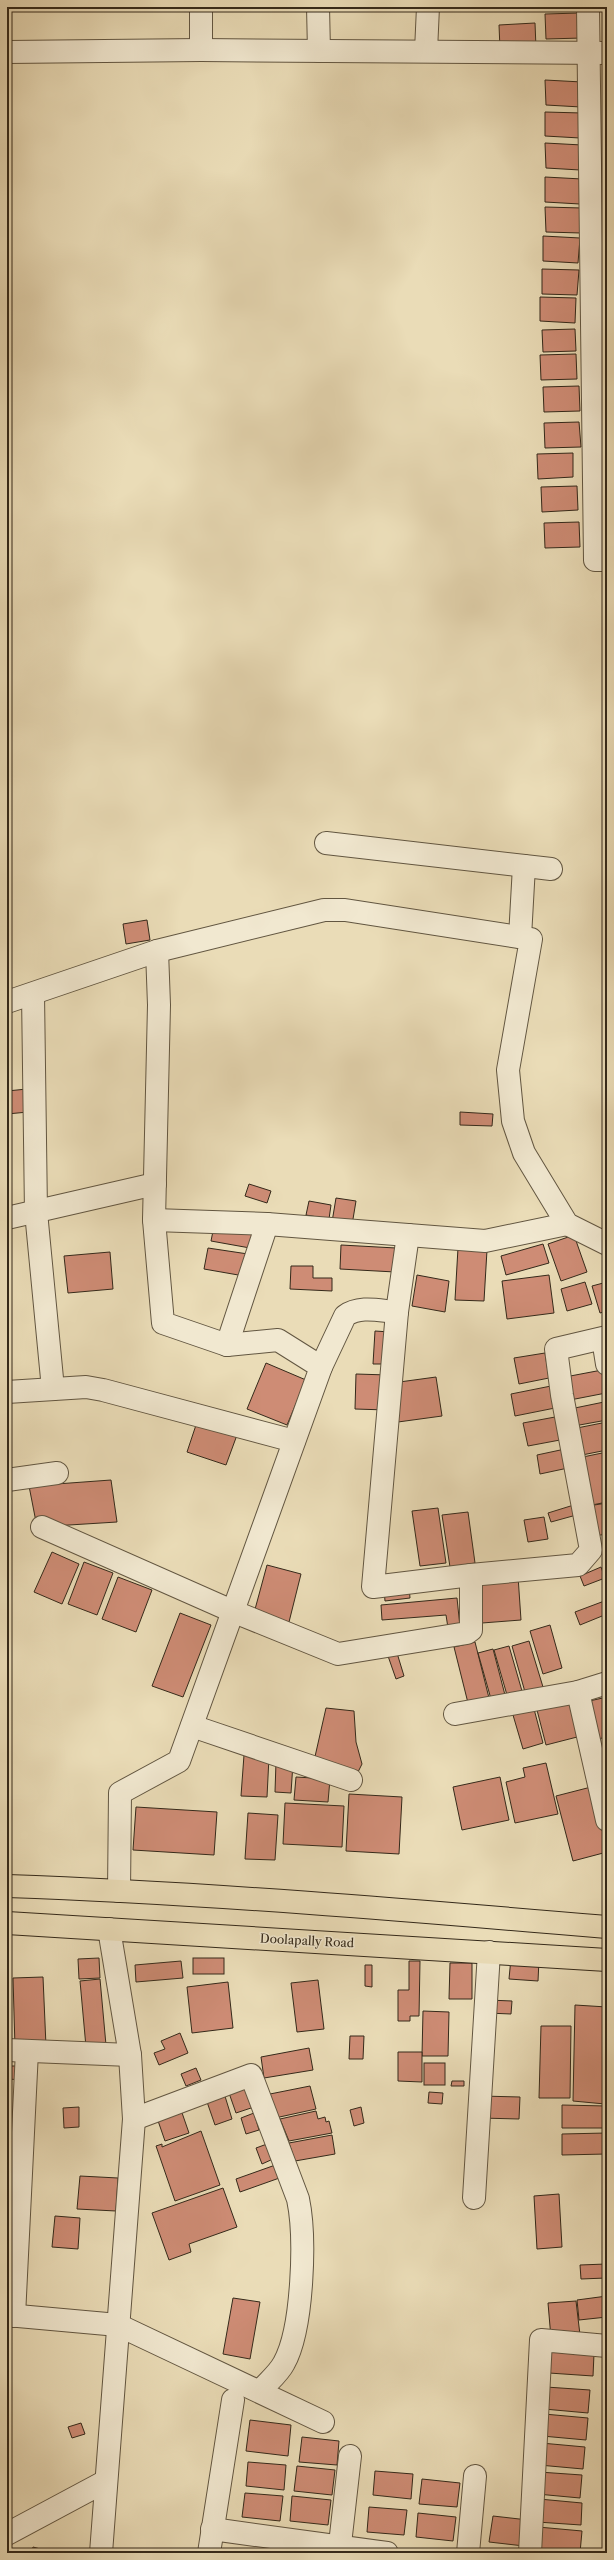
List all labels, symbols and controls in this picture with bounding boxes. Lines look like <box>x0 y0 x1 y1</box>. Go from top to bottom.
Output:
street label: Doolapally Road <box>260 1931 355 1950</box>

